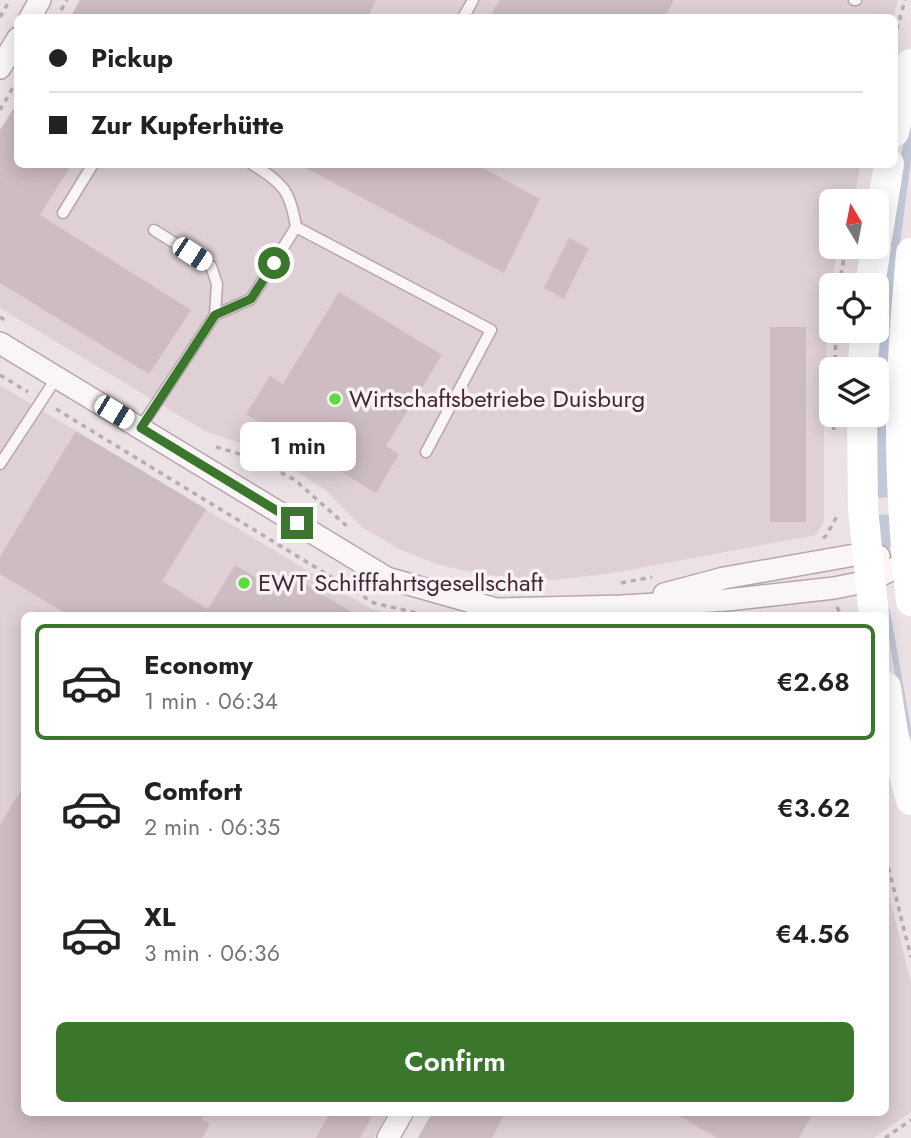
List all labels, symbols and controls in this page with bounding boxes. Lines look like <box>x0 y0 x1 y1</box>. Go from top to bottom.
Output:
text: Pickup <box>91 39 173 77</box>
text: Zur Kupferhütte <box>91 106 284 144</box>
north arrow <box>819 189 889 259</box>
map controls <box>819 189 889 427</box>
car <box>169 234 216 274</box>
route start <box>258 247 290 279</box>
button: locate <box>819 273 889 343</box>
button: layers <box>819 357 889 427</box>
place label: Wirtschaftsbetriebe Duisburg <box>349 381 645 416</box>
marker: Wirtschaftsbetriebe Duisburg <box>327 391 343 407</box>
car <box>91 392 138 432</box>
callout: 1 min <box>239 421 355 470</box>
text: 1 min <box>270 429 326 463</box>
route end <box>281 507 313 539</box>
place label: EWT Schifffahrtsgesellschaft <box>258 565 543 600</box>
marker: EWT Schifffahrtsgesellschaft <box>236 575 252 591</box>
text: Economy <box>144 646 253 684</box>
icon: car <box>60 651 123 714</box>
text: €2.68 <box>777 663 850 701</box>
text: 1 min · 06:34 <box>144 684 278 718</box>
text: Comfort <box>144 772 242 810</box>
icon: car <box>60 777 123 840</box>
text: €3.62 <box>777 789 850 827</box>
text: 2 min · 06:35 <box>144 810 280 844</box>
text: XL <box>144 898 176 936</box>
icon: car <box>60 903 123 966</box>
text: €4.56 <box>775 915 850 953</box>
text: 3 min · 06:36 <box>144 936 280 970</box>
button: Confirm <box>56 1022 854 1102</box>

